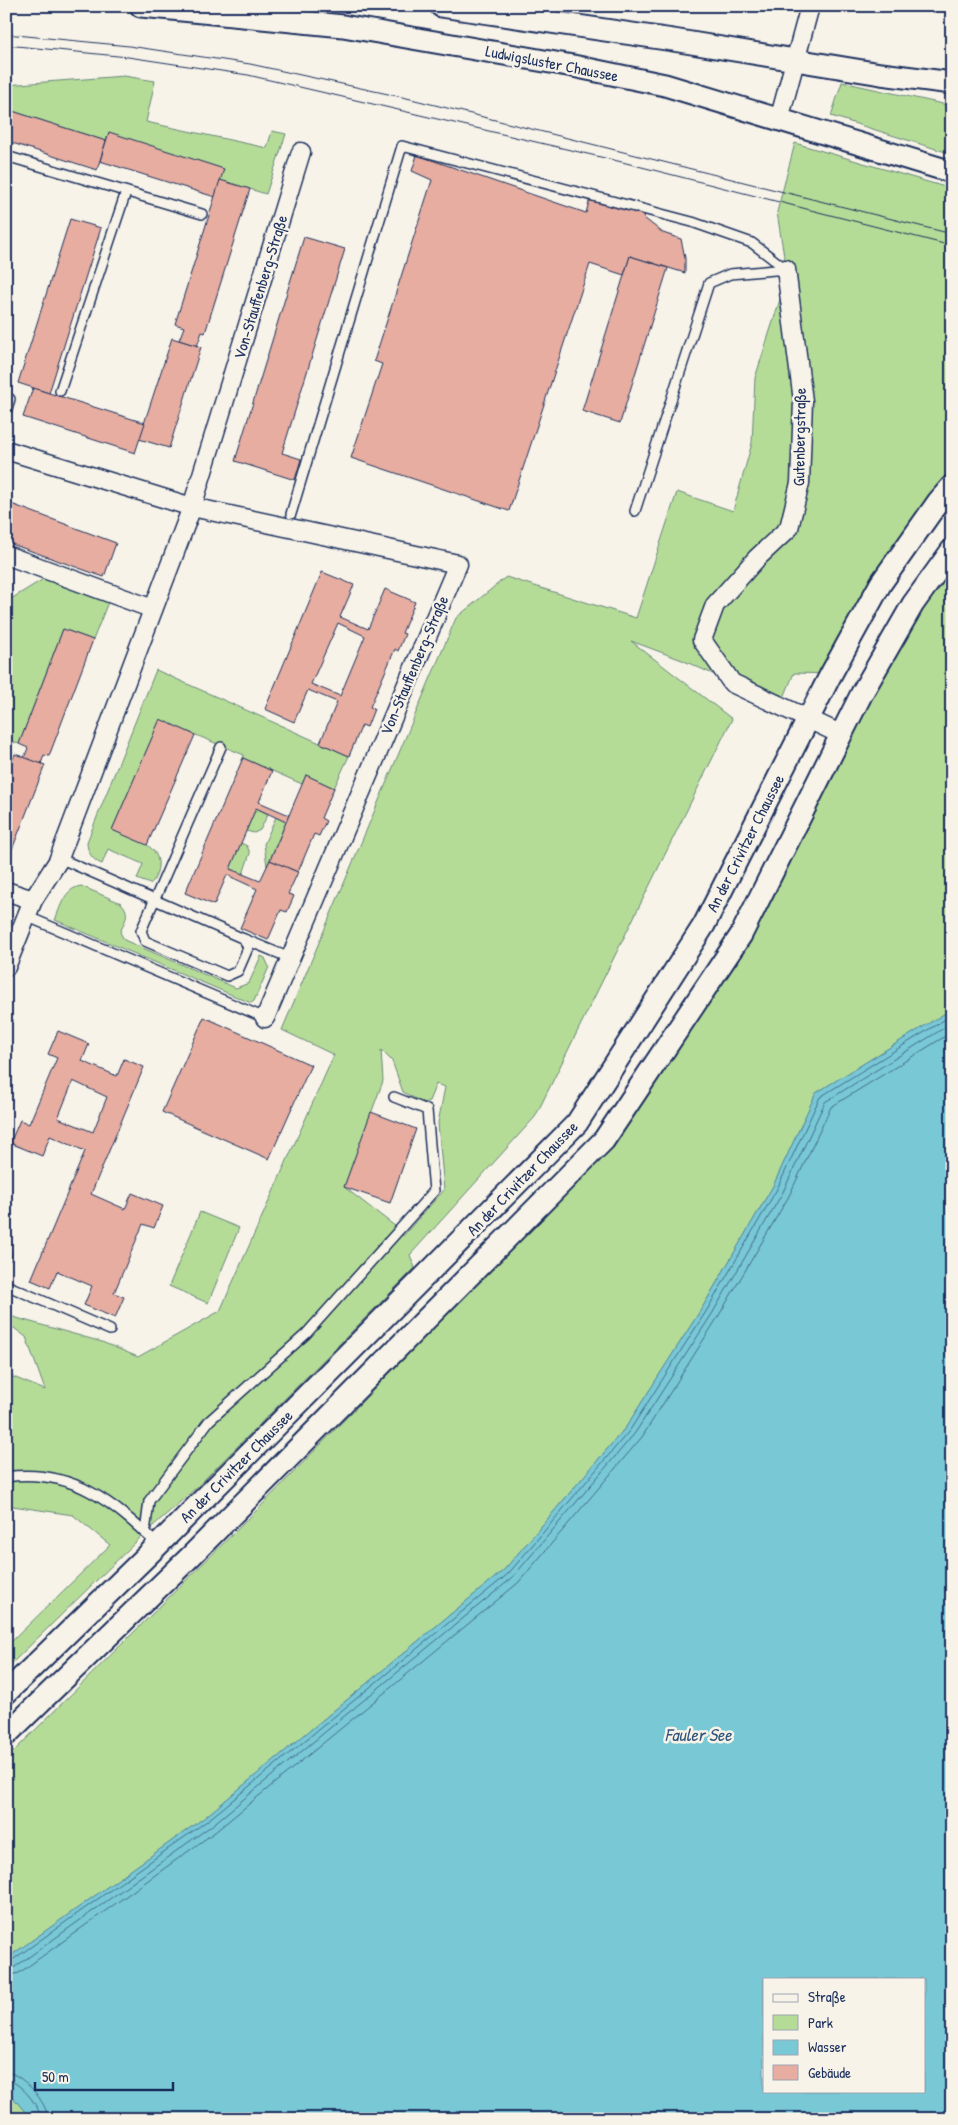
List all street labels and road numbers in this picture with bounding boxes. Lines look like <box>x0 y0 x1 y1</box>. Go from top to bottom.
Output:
street label: Ludwigsluster Chaussee <box>484 39 621 87</box>
street label: Von-Stauffenberg-Straße <box>228 212 293 362</box>
street label: Gutenbergstraße <box>787 387 811 486</box>
street label: Von-Stauffenberg-Straße <box>375 591 454 738</box>
street label: An der Crivitzer Chaussee <box>701 770 789 915</box>
street label: An der Crivitzer Chaussee <box>461 1115 583 1240</box>
street label: An der Crivitzer Chaussee <box>175 1404 298 1527</box>

